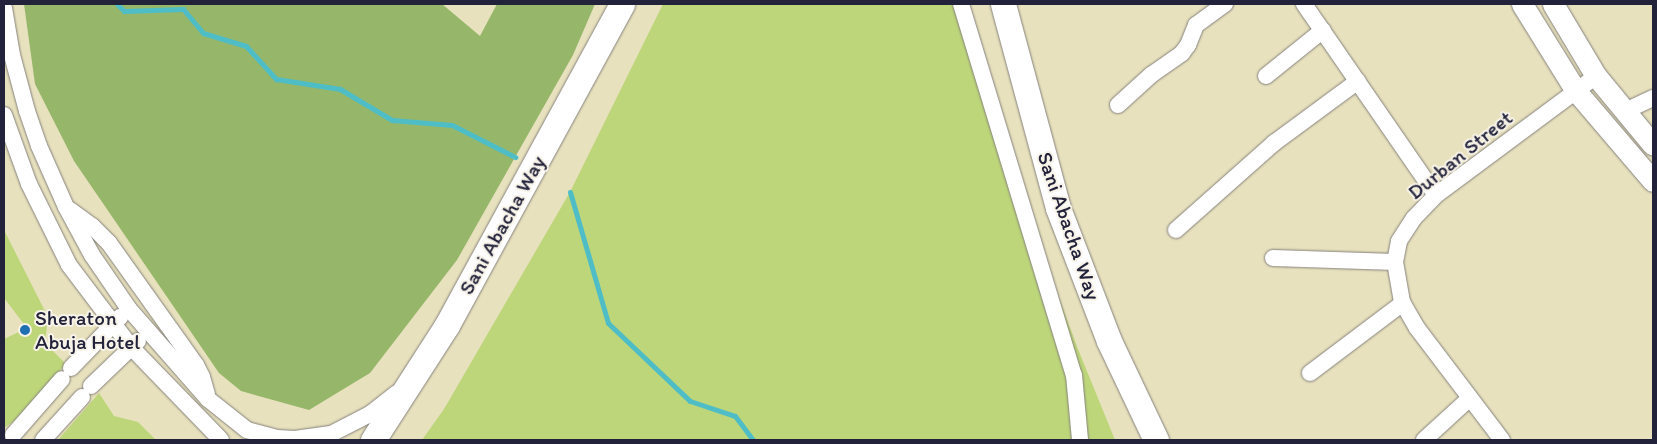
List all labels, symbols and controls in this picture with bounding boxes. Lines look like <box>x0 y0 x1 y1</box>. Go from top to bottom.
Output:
street label: Durban Street <box>1403 105 1517 205</box>
street label: Sani Abacha Way <box>1032 149 1106 303</box>
street label: Sani Abacha Way <box>454 152 550 298</box>
place label: Sheraton Abuja Hotel <box>35 305 140 355</box>
marker: Sheraton Abuja Hotel <box>19 324 31 336</box>

